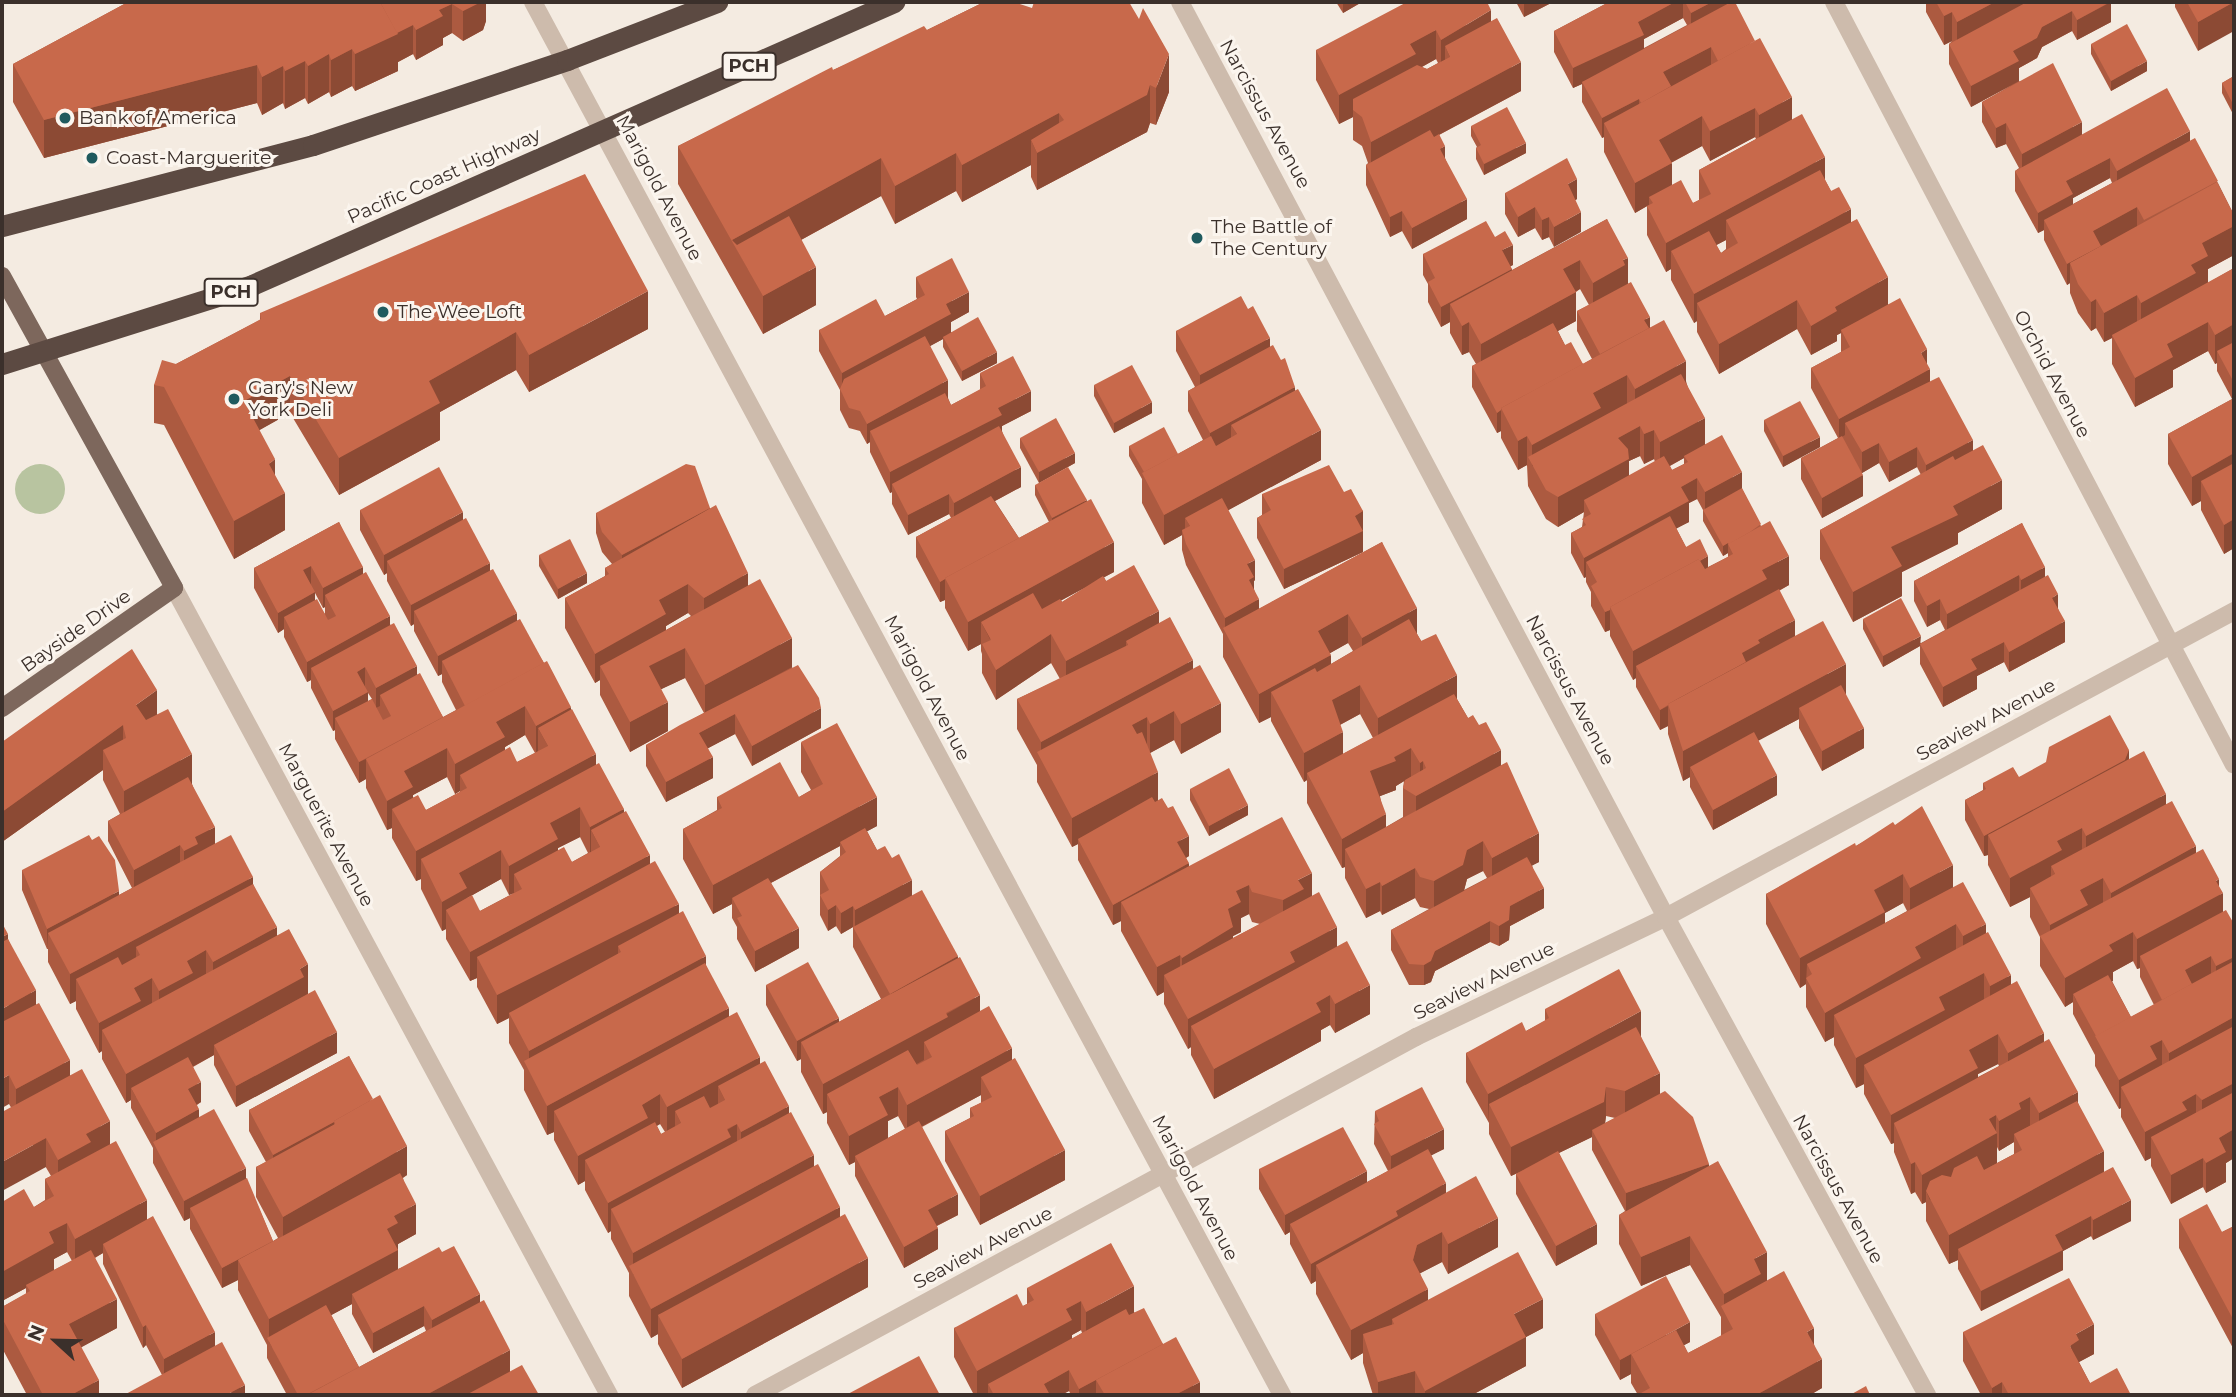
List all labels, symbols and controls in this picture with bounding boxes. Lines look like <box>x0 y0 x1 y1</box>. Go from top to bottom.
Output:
street label: Narcissus Avenue <box>1215 35 1315 193</box>
road number: PCH <box>721 52 777 80</box>
place label: Bank of America <box>79 107 237 129</box>
marker: Bank of America <box>57 110 73 126</box>
street label: Marigold Avenue <box>611 111 707 265</box>
street label: Pacific Coast Highway <box>344 123 544 229</box>
place label: Coast-Marguerite <box>106 147 271 169</box>
marker: Coast-Marguerite <box>84 150 100 166</box>
place label: The Battle of The Century <box>1211 216 1332 260</box>
marker: The Battle of The Century <box>1189 230 1205 246</box>
road number: PCH <box>203 278 259 306</box>
place label: The Wee Loft <box>397 301 522 323</box>
marker: The Wee Loft <box>375 304 391 320</box>
street label: Orchid Avenue <box>2009 306 2095 442</box>
place label: Gary's New York Deli <box>248 377 353 421</box>
marker: Gary's New York Deli <box>226 391 242 407</box>
street label: Bayside Drive <box>17 585 135 677</box>
street label: Marigold Avenue <box>879 611 975 765</box>
street label: Narcissus Avenue <box>1521 611 1619 769</box>
street label: Seaview Avenue <box>1913 674 2059 766</box>
street label: Marguerite Avenue <box>273 739 379 911</box>
street label: Seaview Avenue <box>1410 937 1558 1025</box>
street label: Narcissus Avenue <box>1788 1110 1888 1268</box>
street label: Marigold Avenue <box>1147 1111 1243 1265</box>
street label: Seaview Avenue <box>910 1202 1056 1294</box>
north arrow <box>21 1306 91 1376</box>
text: N <box>23 1322 50 1344</box>

